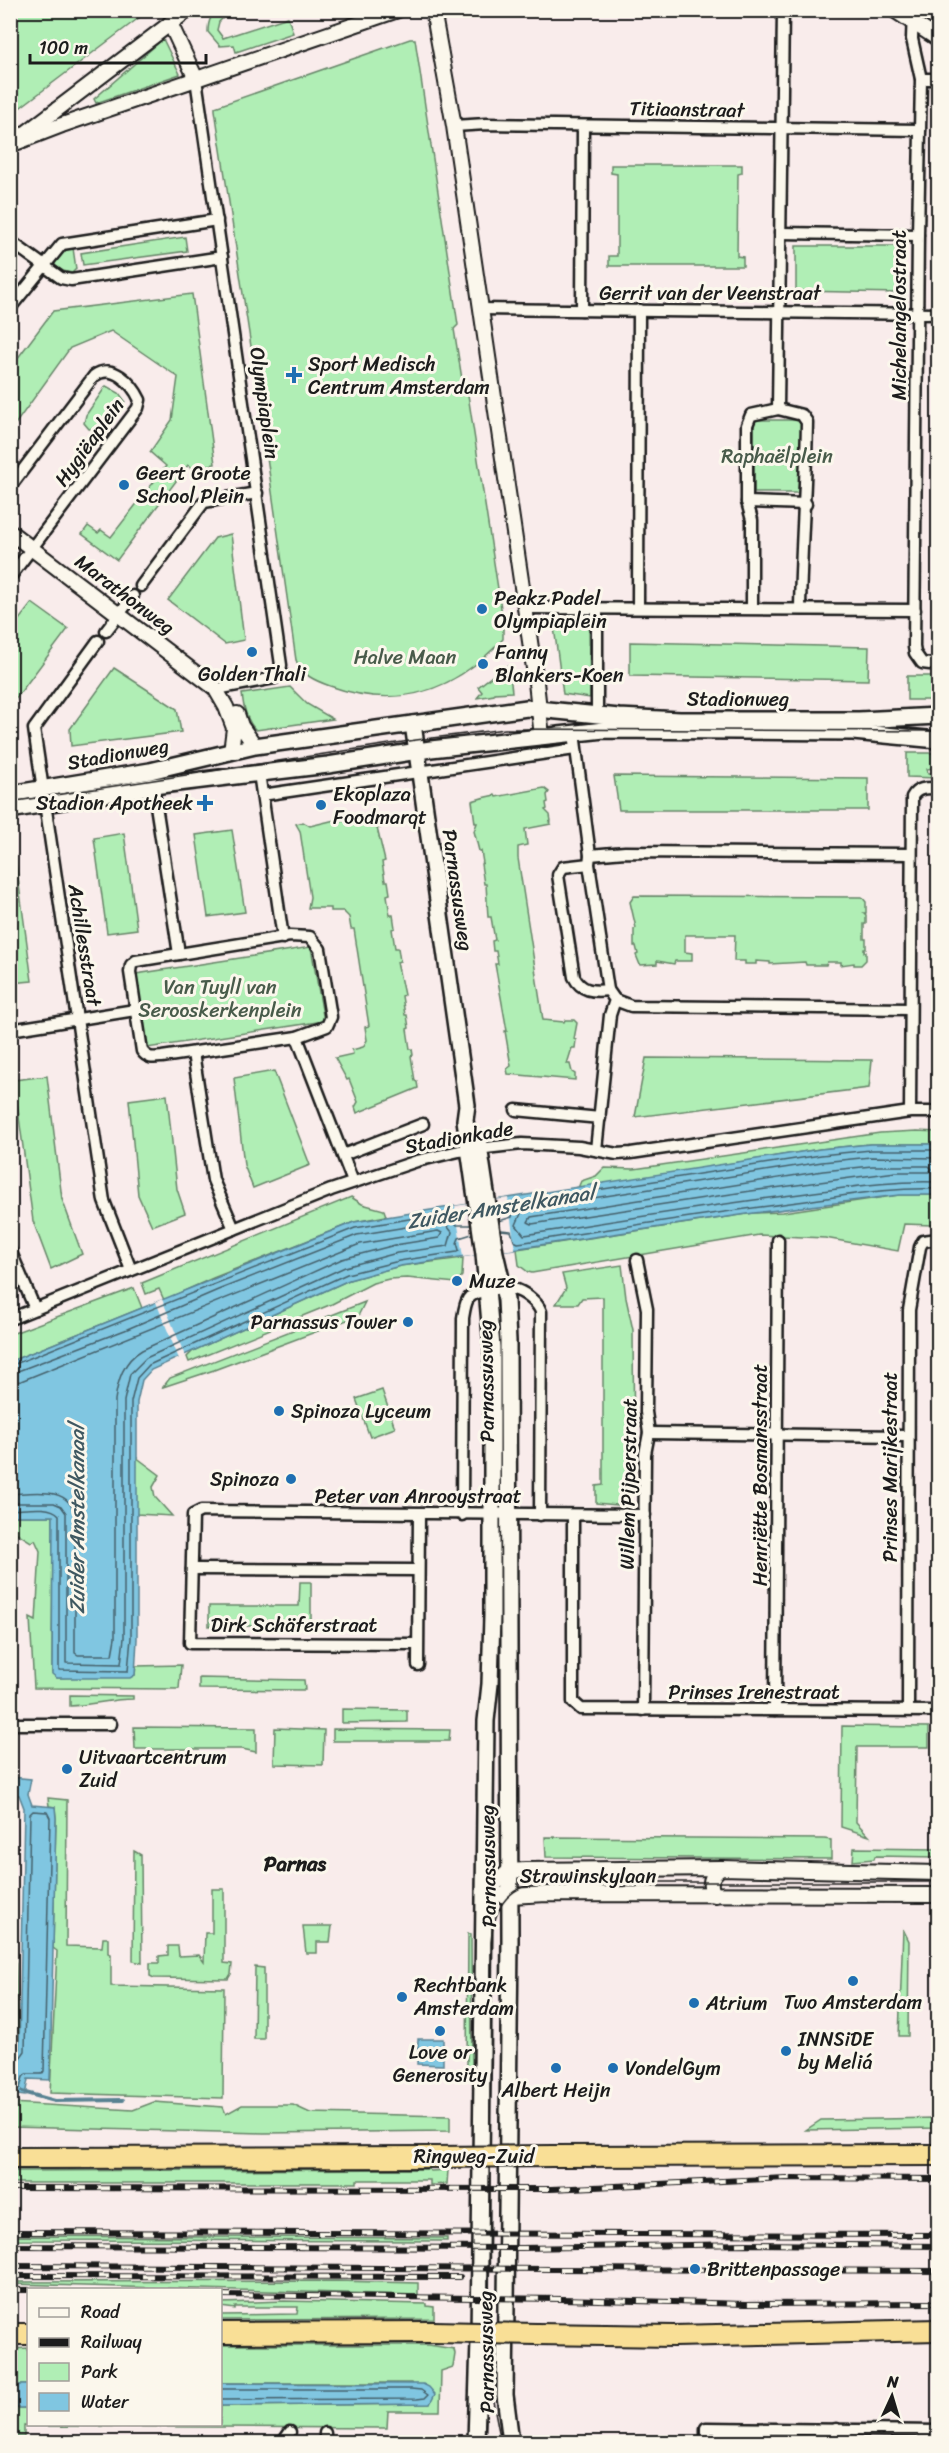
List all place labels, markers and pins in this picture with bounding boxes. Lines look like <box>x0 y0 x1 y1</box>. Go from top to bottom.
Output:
place label: Sport Medisch Centrum Amsterdam <box>308 347 490 405</box>
marker: Sport Medisch Centrum Amsterdam <box>285 366 303 384</box>
place label: Geert Groote School Plein <box>136 456 251 514</box>
marker: Geert Groote School Plein <box>117 478 131 492</box>
place label: Peakz Padel Olympiaplein <box>494 581 607 639</box>
marker: Peakz Padel Olympiaplein <box>475 602 489 616</box>
place label: Fanny Blankers-Koen <box>495 635 624 693</box>
marker: Golden Thali <box>245 645 259 659</box>
place label: Golden Thali <box>198 657 308 692</box>
marker: Fanny Blankers-Koen <box>476 657 490 671</box>
place label: Ekoplaza Foodmarqt <box>333 777 427 835</box>
place label: Stadion Apotheek <box>36 786 193 821</box>
marker: Stadion Apotheek <box>198 796 212 810</box>
marker: Ekoplaza Foodmarqt <box>314 798 328 812</box>
place label: Muze <box>469 1264 516 1299</box>
marker: Muze <box>450 1274 464 1288</box>
place label: Parnassus Tower <box>251 1305 398 1340</box>
marker: Parnassus Tower <box>401 1315 415 1329</box>
place label: Spinoza Lyceum <box>291 1394 431 1429</box>
marker: Spinoza Lyceum <box>272 1404 286 1418</box>
place label: Spinoza <box>210 1462 279 1497</box>
marker: Spinoza <box>284 1472 298 1486</box>
place label: Uitvaartcentrum Zuid <box>79 1740 227 1798</box>
marker: Uitvaartcentrum Zuid <box>60 1762 74 1776</box>
place label: Rechtbank Amsterdam <box>413 1968 514 2026</box>
marker: Two Amsterdam <box>846 1974 860 1988</box>
place label: Two Amsterdam <box>784 1985 922 2020</box>
place label: Atrium <box>705 1986 768 2021</box>
marker: Rechtbank Amsterdam <box>395 1990 409 2004</box>
marker: Atrium <box>687 1996 701 2010</box>
place label: INNSiDE by Meliá <box>797 2022 875 2080</box>
marker: Love or Generosity <box>433 2024 447 2038</box>
place label: Love or Generosity <box>393 2035 488 2093</box>
marker: INNSiDE by Meliá <box>779 2044 793 2058</box>
place label: VondelGym <box>625 2051 721 2086</box>
marker: Albert Heijn <box>549 2061 563 2075</box>
marker: VondelGym <box>606 2061 620 2075</box>
place label: Albert Heijn <box>500 2073 611 2108</box>
place label: Brittenpassage <box>707 2252 840 2287</box>
marker: Brittenpassage <box>688 2262 702 2276</box>

